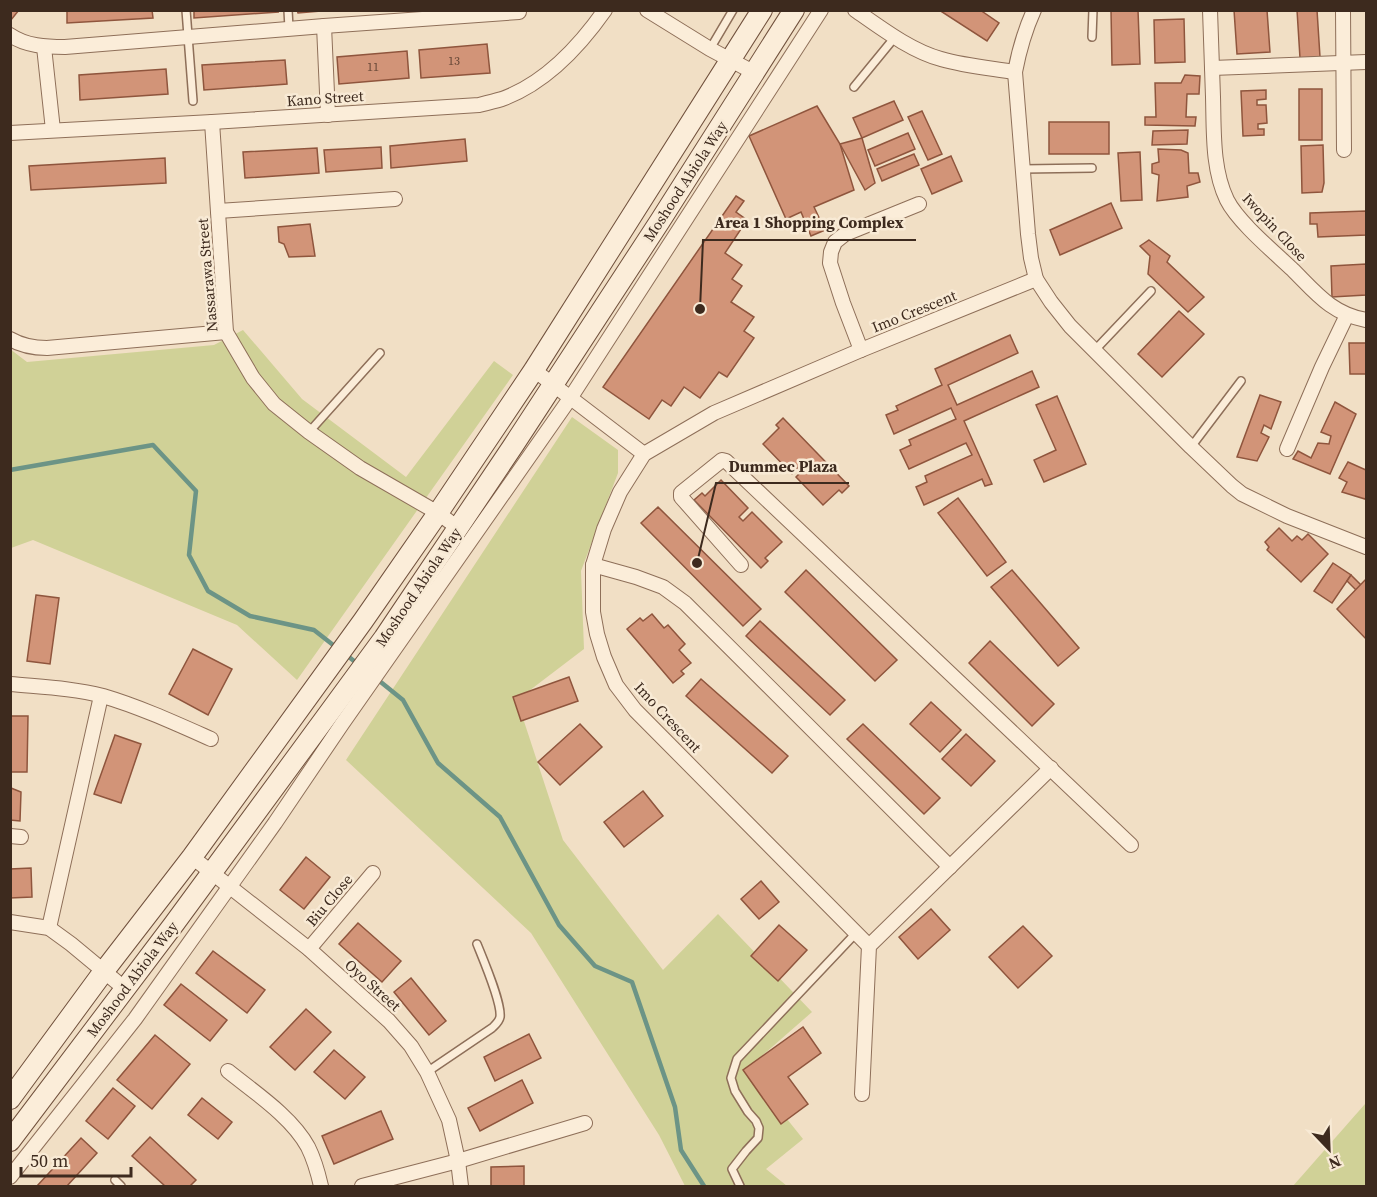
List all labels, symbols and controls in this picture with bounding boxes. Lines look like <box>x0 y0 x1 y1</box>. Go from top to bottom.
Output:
house number: 13 <box>448 53 460 69</box>
house number: 11 <box>367 59 379 75</box>
street label: Kano Street <box>286 85 364 111</box>
street label: Moshood Abiola Way <box>638 116 732 245</box>
street label: Iwopin Close <box>1238 188 1312 266</box>
callout: Area 1 Shopping Complex <box>703 206 916 240</box>
text: Area 1 Shopping Complex <box>714 211 904 233</box>
street label: Nassarawa Street <box>192 217 222 333</box>
street label: Imo Crescent <box>869 284 960 337</box>
callout: Dummec Plaza <box>716 449 849 483</box>
text: Dummec Plaza <box>729 455 838 477</box>
street label: Moshood Abiola Way <box>370 523 466 651</box>
street label: Imo Crescent <box>630 677 706 757</box>
street label: Biu Close <box>301 869 357 931</box>
street label: Moshood Abiola Way <box>81 917 183 1041</box>
street label: Oyo Street <box>341 954 406 1016</box>
north arrow <box>1299 1119 1359 1179</box>
scale bar <box>21 1140 130 1178</box>
text: 50 m <box>30 1148 68 1173</box>
text: N <box>1325 1150 1345 1175</box>

